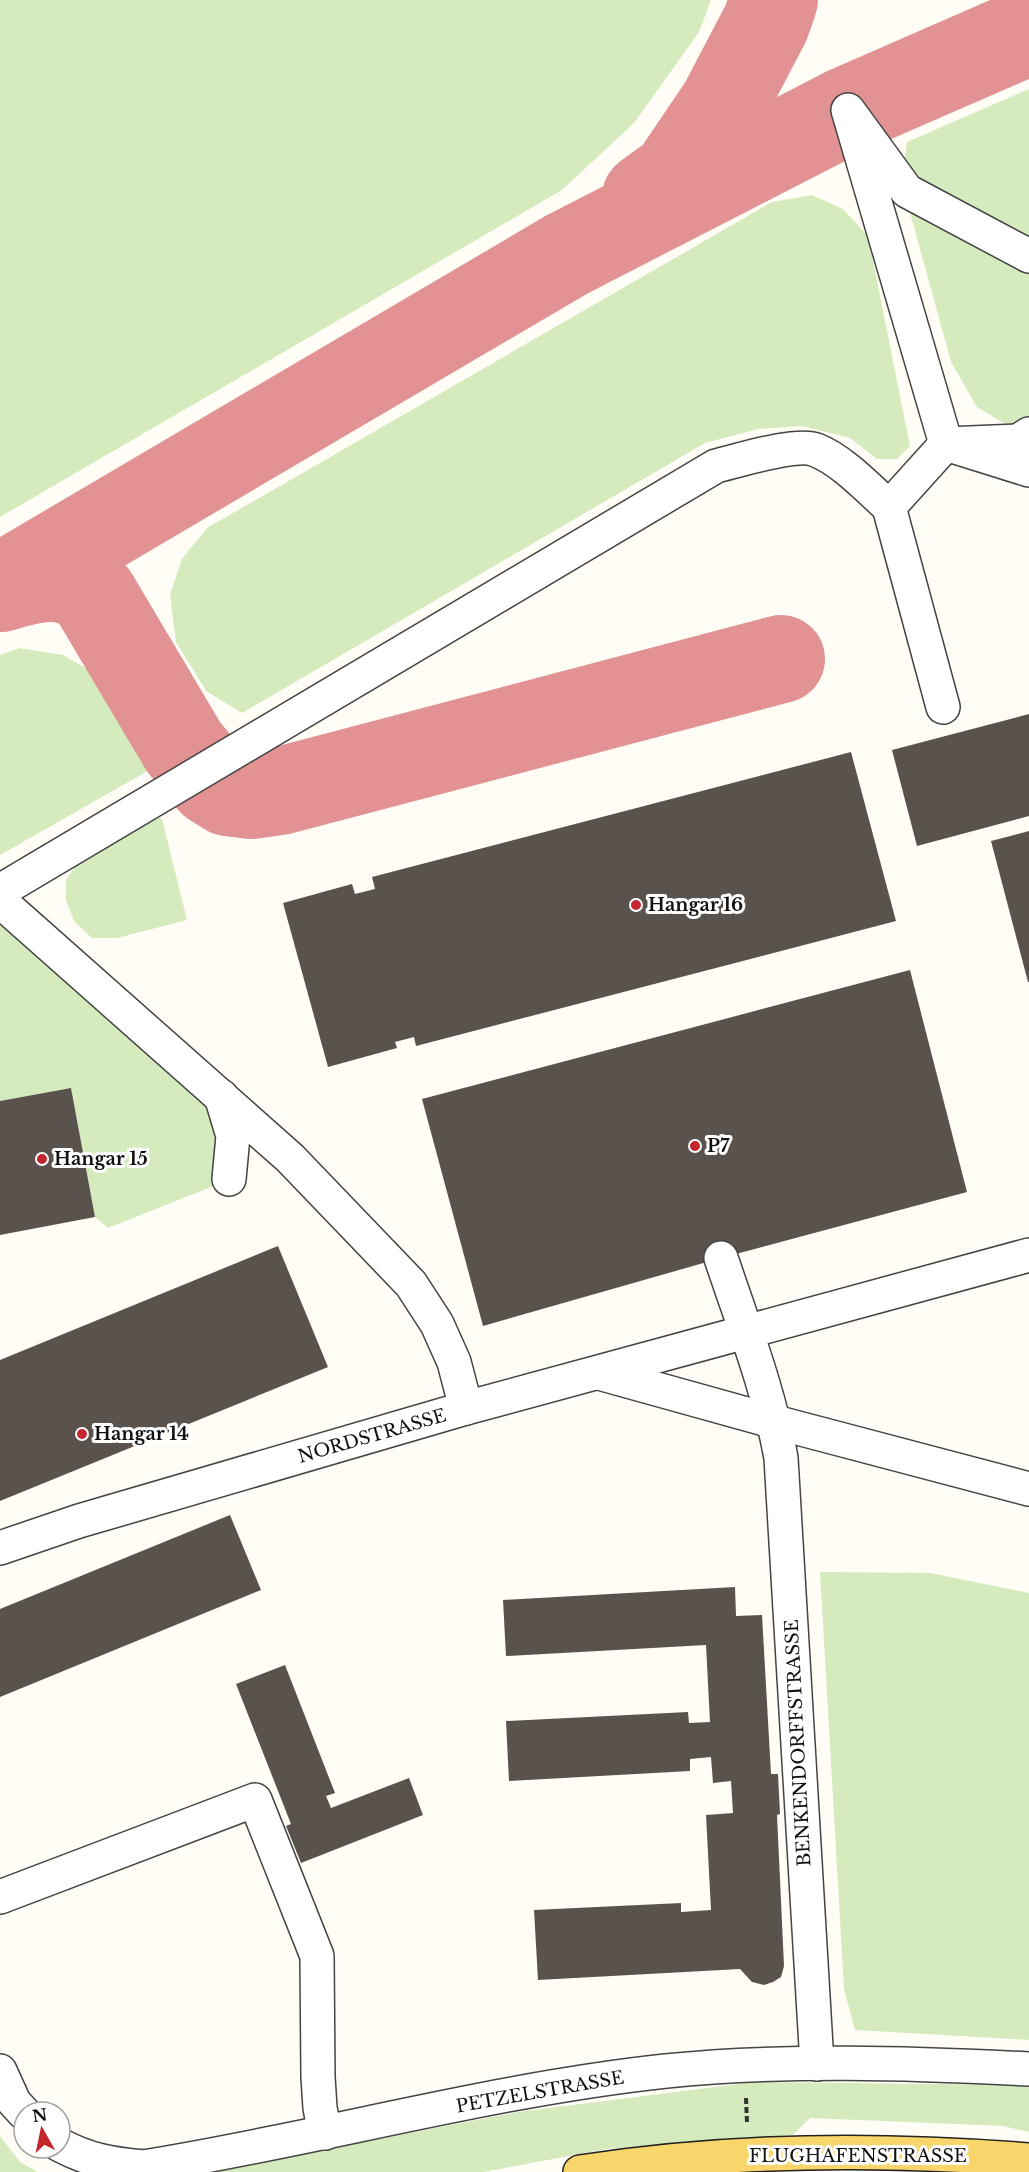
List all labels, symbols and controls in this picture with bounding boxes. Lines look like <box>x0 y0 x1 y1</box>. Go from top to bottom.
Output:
place label: Hangar 16 <box>648 894 743 916</box>
marker: Hangar 16 <box>629 898 643 912</box>
place label: P7 <box>707 1135 730 1157</box>
marker: P7 <box>688 1139 702 1153</box>
place label: Hangar 15 <box>54 1148 148 1170</box>
marker: Hangar 15 <box>35 1152 49 1166</box>
street label: NORDSTRASSE <box>295 1404 449 1468</box>
place label: Hangar 14 <box>94 1423 189 1445</box>
marker: Hangar 14 <box>75 1427 89 1441</box>
street label: BENKENDORFFSTRASSE <box>781 1619 815 1867</box>
street label: PETZELSTRASSE <box>454 2066 626 2118</box>
north arrow <box>12 2100 72 2160</box>
text: N <box>31 2104 49 2126</box>
street label: FLUGHAFENSTRASSE <box>749 2145 967 2167</box>

